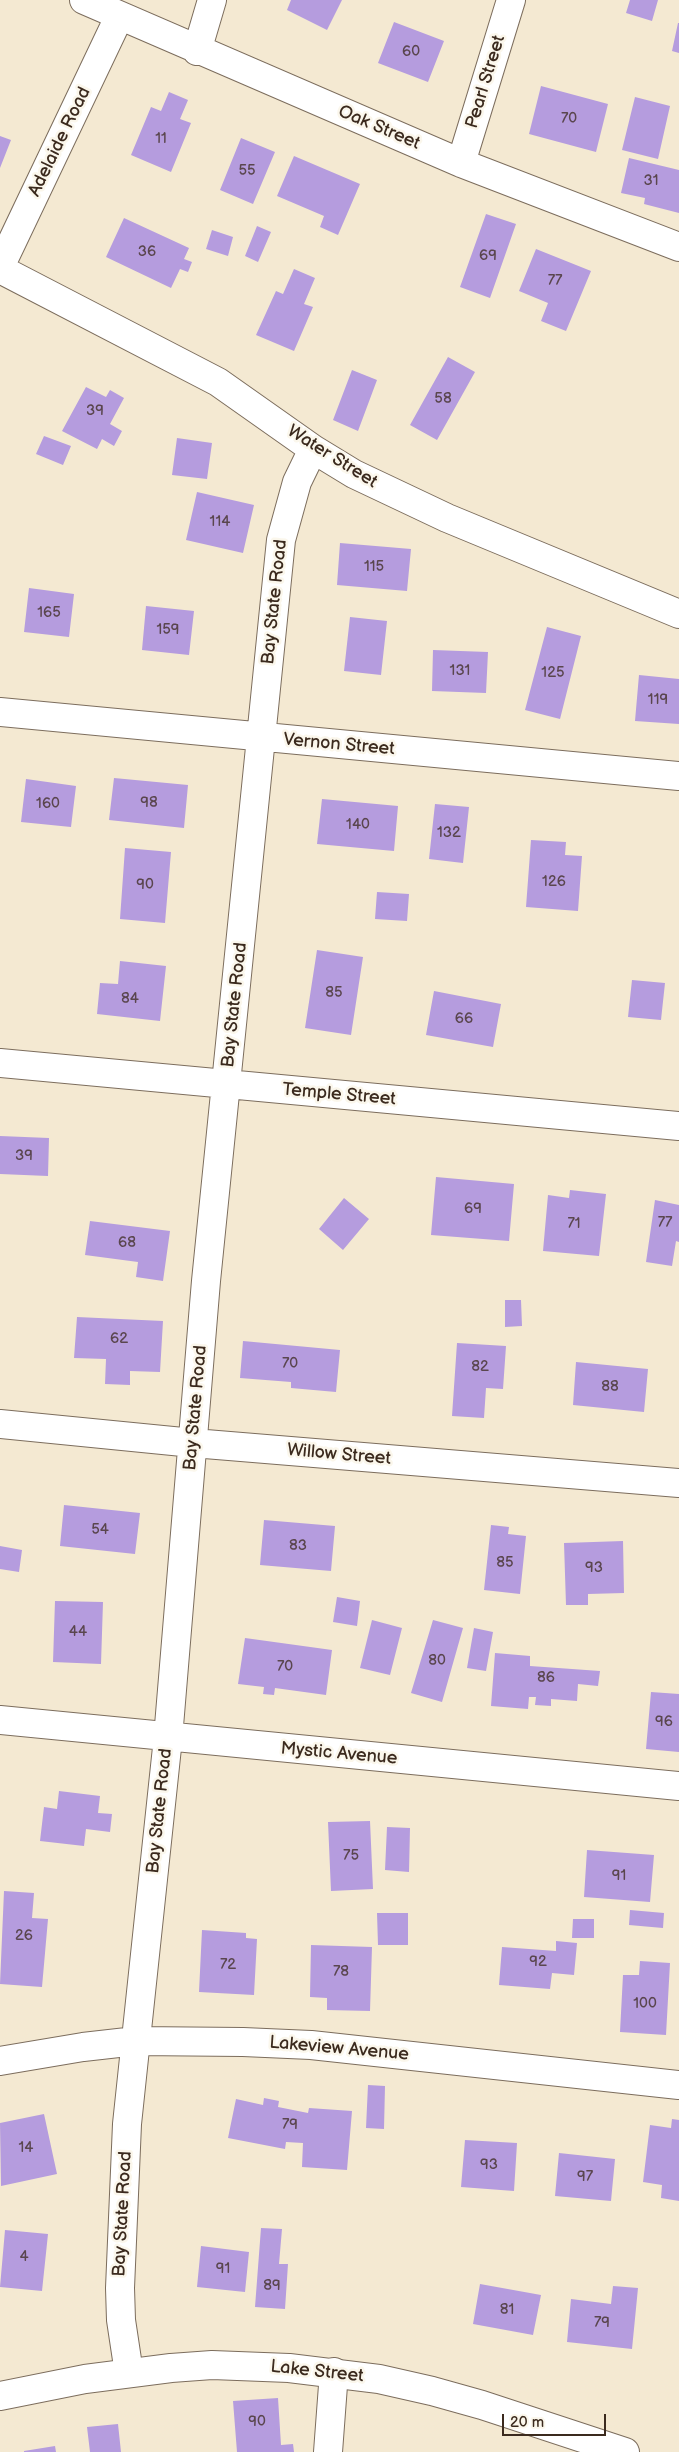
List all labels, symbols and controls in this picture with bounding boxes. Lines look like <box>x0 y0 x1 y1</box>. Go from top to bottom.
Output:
street label: Pearl Street <box>462 33 510 131</box>
house number: 60 <box>402 43 420 61</box>
street label: Adelaide Road <box>24 84 96 200</box>
street label: Oak Street <box>335 101 423 155</box>
house number: 70 <box>561 110 577 128</box>
house number: 11 <box>155 130 167 148</box>
house number: 55 <box>238 162 256 180</box>
house number: 31 <box>643 172 659 190</box>
house number: 36 <box>138 243 156 261</box>
house number: 69 <box>479 247 497 265</box>
house number: 77 <box>548 272 562 290</box>
house number: 58 <box>434 390 452 408</box>
house number: 39 <box>86 402 104 420</box>
street label: Water Street <box>283 421 381 493</box>
house number: 114 <box>210 513 230 531</box>
street label: Bay State Road <box>258 538 292 666</box>
house number: 115 <box>364 558 384 576</box>
house number: 165 <box>37 604 61 622</box>
house number: 159 <box>156 621 180 639</box>
house number: 131 <box>450 662 470 680</box>
house number: 125 <box>541 664 565 682</box>
house number: 119 <box>648 691 668 709</box>
street label: Vernon Street <box>282 729 396 761</box>
house number: 98 <box>140 794 158 812</box>
house number: 160 <box>36 795 60 813</box>
house number: 140 <box>346 816 370 834</box>
house number: 132 <box>437 824 461 842</box>
house number: 126 <box>542 873 566 891</box>
house number: 90 <box>136 876 154 894</box>
street label: Bay State Road <box>218 941 252 1069</box>
house number: 85 <box>325 984 343 1002</box>
house number: 84 <box>121 990 139 1008</box>
house number: 66 <box>455 1010 473 1028</box>
street label: Temple Street <box>281 1079 397 1111</box>
house number: 39 <box>15 1147 33 1165</box>
house number: 69 <box>464 1200 482 1218</box>
house number: 77 <box>658 1214 672 1232</box>
house number: 71 <box>567 1215 581 1233</box>
house number: 68 <box>118 1234 136 1252</box>
house number: 62 <box>110 1330 128 1348</box>
street label: Bay State Road <box>180 1344 212 1472</box>
house number: 70 <box>282 1355 298 1373</box>
house number: 82 <box>471 1358 489 1376</box>
house number: 88 <box>601 1378 619 1396</box>
street label: Willow Street <box>286 1440 392 1470</box>
house number: 54 <box>91 1521 109 1539</box>
house number: 83 <box>289 1537 307 1555</box>
house number: 85 <box>496 1554 514 1572</box>
house number: 93 <box>585 1559 603 1577</box>
house number: 44 <box>69 1623 87 1641</box>
house number: 80 <box>428 1652 446 1670</box>
house number: 70 <box>277 1658 293 1676</box>
house number: 86 <box>537 1669 555 1687</box>
house number: 96 <box>655 1713 673 1731</box>
street label: Mystic Avenue <box>280 1738 398 1770</box>
street label: Bay State Road <box>143 1747 177 1875</box>
house number: 75 <box>343 1847 359 1865</box>
house number: 91 <box>612 1867 626 1885</box>
house number: 26 <box>15 1927 33 1945</box>
house number: 92 <box>529 1953 547 1971</box>
house number: 72 <box>220 1956 236 1974</box>
house number: 78 <box>333 1963 349 1981</box>
house number: 100 <box>633 1995 657 2013</box>
street label: Lakeview Avenue <box>268 2032 410 2066</box>
house number: 79 <box>282 2116 298 2134</box>
house number: 14 <box>19 2139 33 2157</box>
street label: Bay State Road <box>109 2151 137 2277</box>
house number: 93 <box>480 2156 498 2174</box>
house number: 97 <box>577 2168 593 2186</box>
house number: 4 <box>19 2248 29 2266</box>
house number: 91 <box>216 2260 230 2278</box>
house number: 89 <box>263 2277 281 2295</box>
house number: 81 <box>500 2301 514 2319</box>
house number: 79 <box>594 2314 610 2332</box>
street label: Lake Street <box>269 2356 365 2388</box>
scale bar <box>504 2404 608 2436</box>
house number: 90 <box>248 2413 266 2431</box>
text: 20 m <box>510 2413 544 2432</box>

